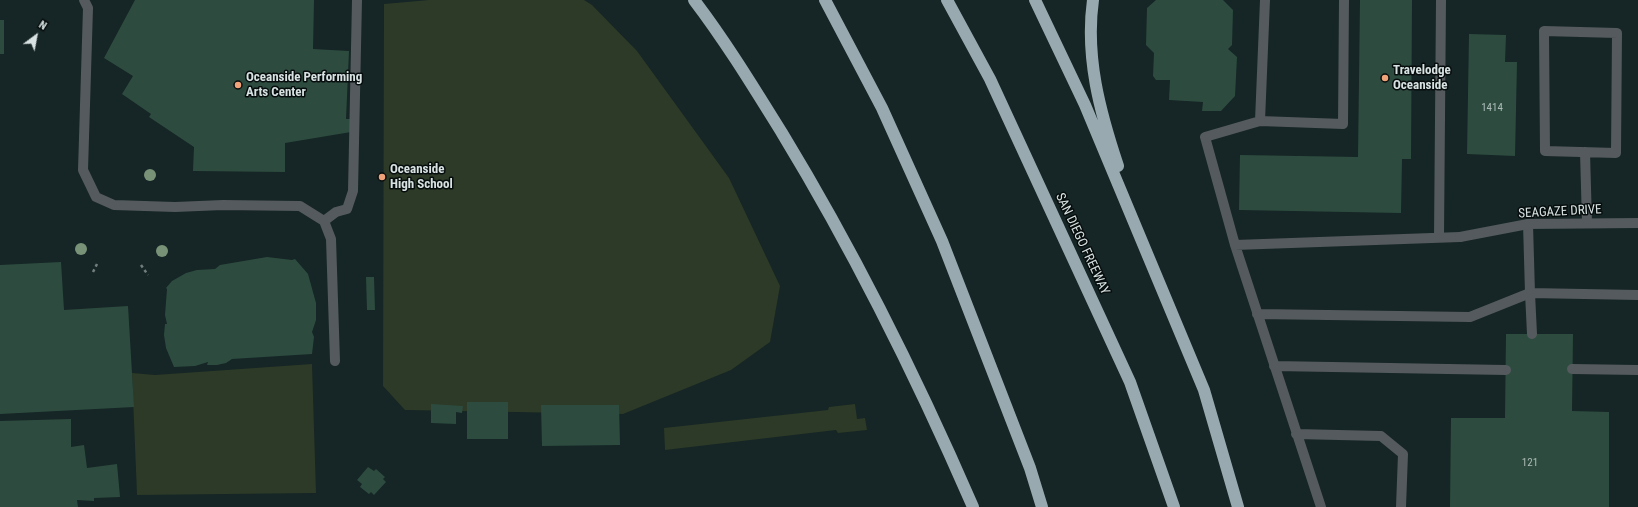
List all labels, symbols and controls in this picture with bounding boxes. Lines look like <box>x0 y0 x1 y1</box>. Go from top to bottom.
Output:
north arrow <box>16 16 56 56</box>
text: N <box>36 18 49 33</box>
place label: Travelodge Oceanside <box>1393 63 1451 94</box>
place label: Oceanside Performing Arts Center <box>246 70 362 101</box>
marker: Travelodge Oceanside <box>1380 73 1390 83</box>
marker: Oceanside Performing Arts Center <box>233 80 243 90</box>
house number: 1414 <box>1481 101 1503 115</box>
place label: Oceanside High School <box>390 162 453 193</box>
marker: Oceanside High School <box>377 172 387 182</box>
street label: SAN DIEGO FREEWAY <box>1052 191 1112 297</box>
street label: SEAGAZE DRIVE <box>1518 202 1602 222</box>
house number: 121 <box>1522 456 1538 470</box>

